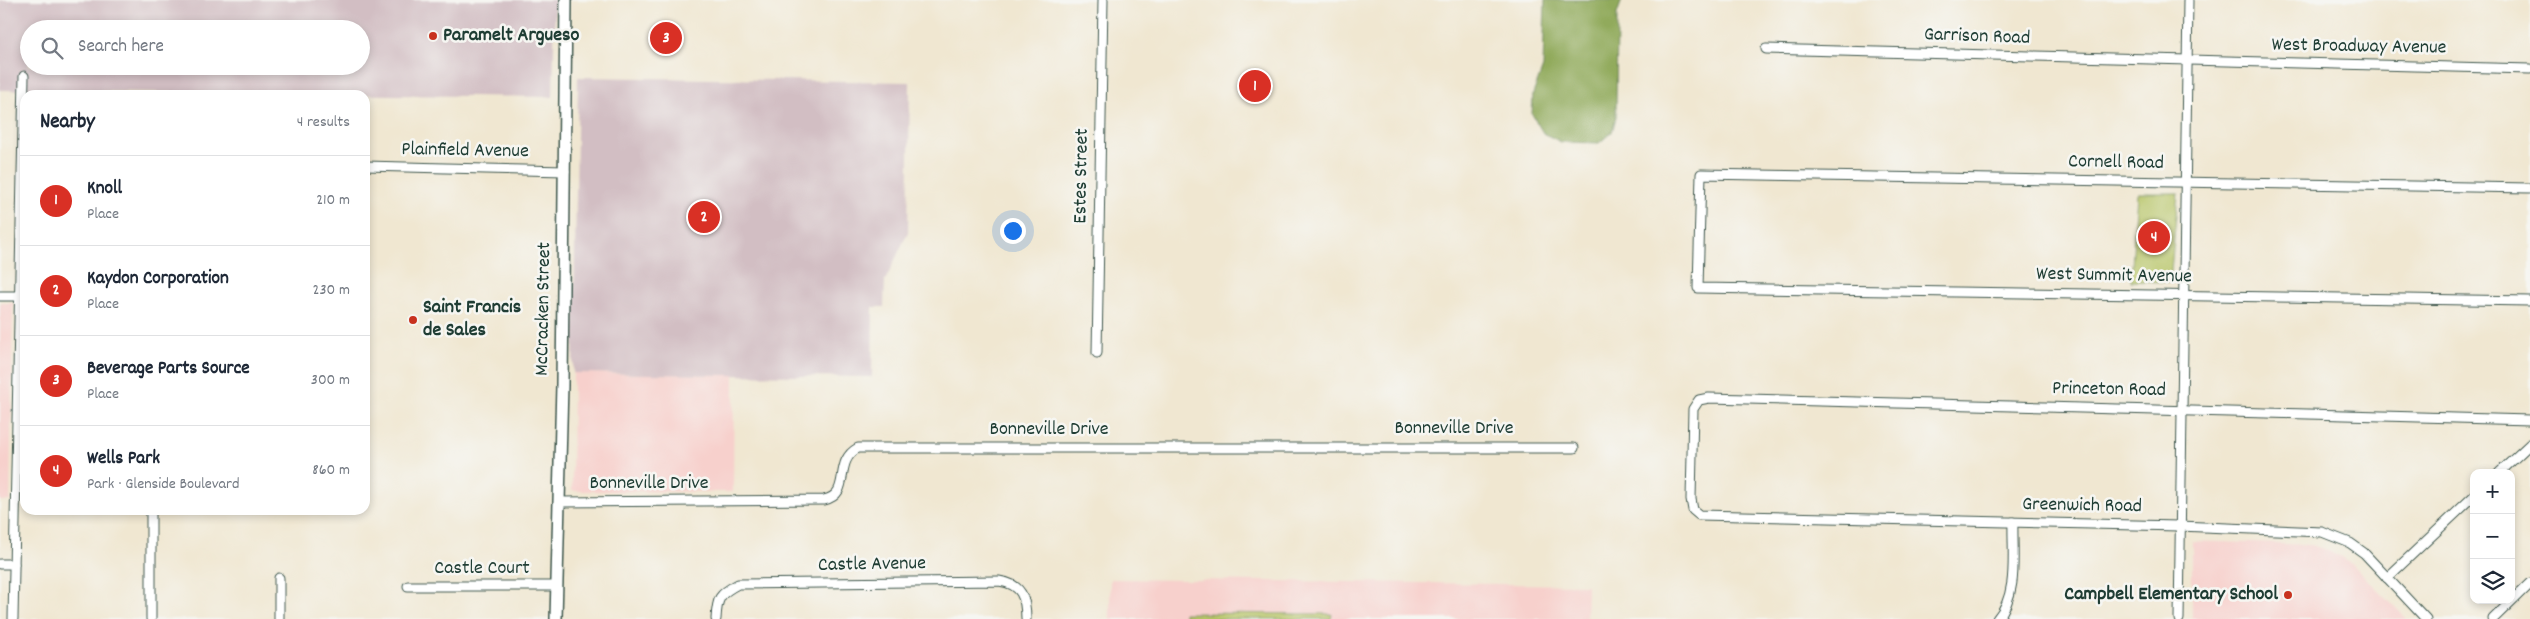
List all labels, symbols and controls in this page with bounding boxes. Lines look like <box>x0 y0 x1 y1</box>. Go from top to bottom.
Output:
pin: 3 <box>650 19 682 57</box>
search box <box>20 20 370 75</box>
street label: Garrison Road <box>1923 21 2031 53</box>
place label: Paramelt Argueso <box>443 22 579 50</box>
marker: Paramelt Argueso <box>427 30 439 42</box>
street label: West Broadway Avenue <box>2271 31 2447 63</box>
icon: search <box>38 34 66 62</box>
text: Search here <box>78 34 164 61</box>
pin: 1 <box>1239 67 1271 105</box>
text: Nearby <box>40 108 95 138</box>
text: 4 results <box>297 111 350 134</box>
street label: Estes Street <box>1067 128 1097 224</box>
street label: Plainfield Avenue <box>401 136 529 166</box>
street label: Cornell Road <box>2068 148 2164 178</box>
text: Knoll <box>87 176 122 203</box>
text: 1 <box>54 189 58 212</box>
text: 210 m <box>316 189 350 212</box>
pin: 2 <box>688 198 720 236</box>
text: Place <box>87 203 119 226</box>
your location <box>1000 218 1026 244</box>
pin: 4 <box>2138 218 2170 256</box>
street label: McCracken Street <box>529 242 559 376</box>
street label: West Summit Avenue <box>2036 261 2192 291</box>
text: Kaydon Corporation <box>87 266 229 293</box>
text: 2 <box>53 279 60 302</box>
text: 230 m <box>313 279 350 302</box>
text: Place <box>87 293 119 316</box>
place label: Saint Francis de Sales <box>423 294 521 345</box>
marker: Saint Francis de Sales <box>407 314 419 326</box>
text: Beverage Parts Source <box>87 356 250 383</box>
text: 3 <box>52 369 60 392</box>
text: 300 m <box>311 369 350 392</box>
street label: Princeton Road <box>2052 375 2166 405</box>
text: Place <box>87 383 119 406</box>
street label: Bonneville Drive <box>1394 415 1514 443</box>
street label: Bonneville Drive <box>989 416 1109 444</box>
text: Wells Park <box>87 446 160 473</box>
text: 4 <box>53 459 59 482</box>
text: 860 m <box>312 459 350 482</box>
map controls <box>2470 469 2515 604</box>
button: + <box>2470 469 2515 514</box>
street label: Bonneville Drive <box>589 470 709 498</box>
text: Park · Glenside Boulevard <box>87 473 240 496</box>
street label: Greenwich Road <box>2022 491 2142 521</box>
button: − <box>2470 514 2515 559</box>
street label: Castle Avenue <box>818 550 926 580</box>
street label: Castle Court <box>434 555 530 583</box>
button: layers <box>2470 559 2515 604</box>
place label: Campbell Elementary School <box>2064 581 2278 609</box>
marker: Campbell Elementary School <box>2282 589 2294 601</box>

